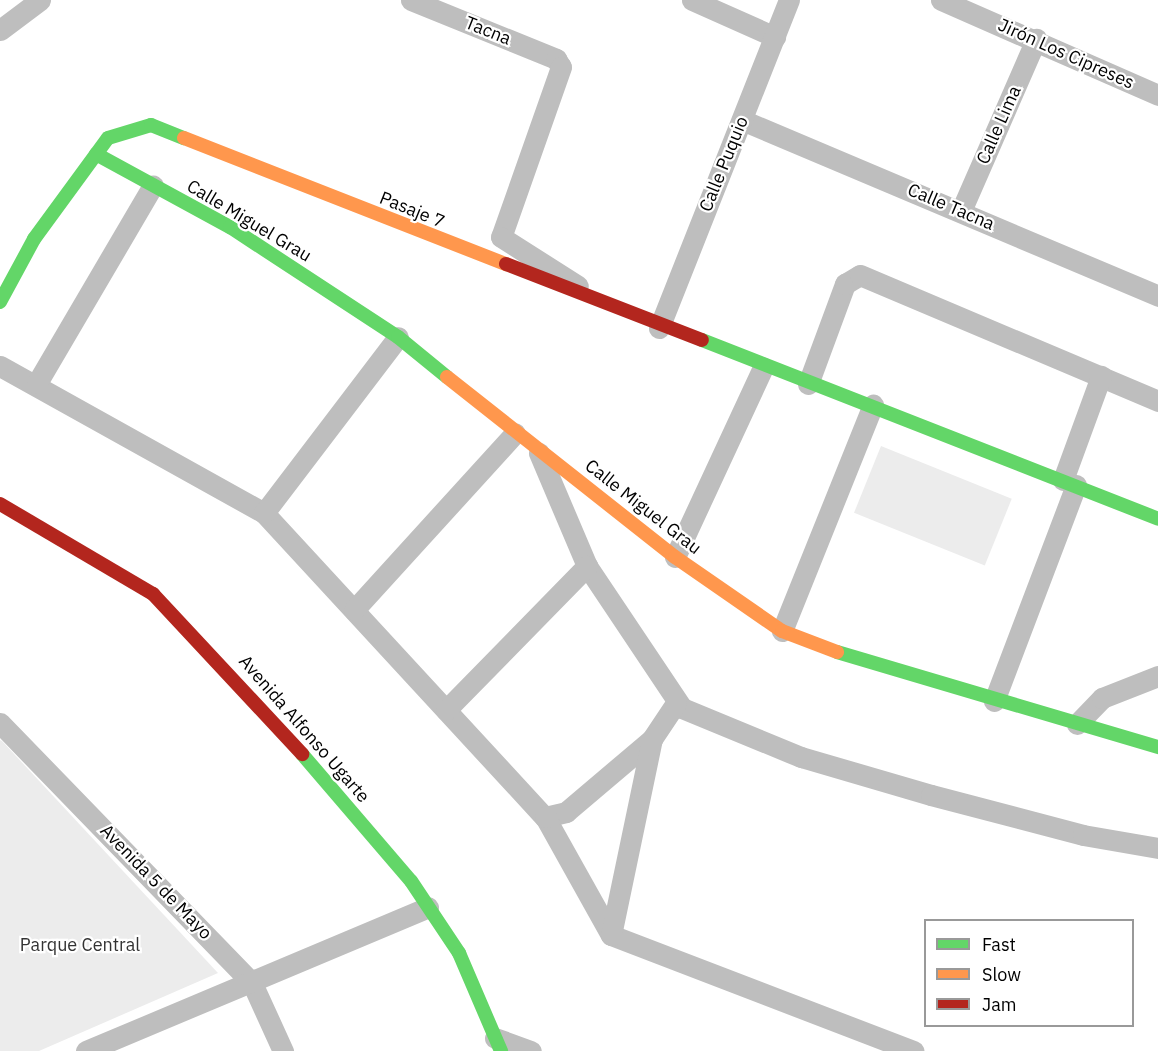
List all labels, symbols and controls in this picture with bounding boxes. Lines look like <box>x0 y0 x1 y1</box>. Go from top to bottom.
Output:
street label: Tacna <box>462 12 514 50</box>
street label: Jirón Los Cipreses <box>995 14 1137 94</box>
street label: Calle Lima <box>972 82 1026 168</box>
street label: Calle Puquio <box>695 113 753 215</box>
street label: Calle Miguel Grau <box>183 175 315 267</box>
street label: Calle Tacna <box>904 179 998 235</box>
street label: Pasaje 7 <box>376 187 448 233</box>
street label: Calle Miguel Grau <box>581 455 705 559</box>
street label: Avenida Alfonso Ugarte <box>234 651 374 807</box>
street label: Avenida 5 de Mayo <box>96 820 216 944</box>
legend <box>924 919 1134 1027</box>
text: Fast <box>982 933 1016 956</box>
park label: Parque Central <box>20 934 140 956</box>
text: Slow <box>982 963 1021 986</box>
text: Jam <box>982 993 1017 1016</box>

